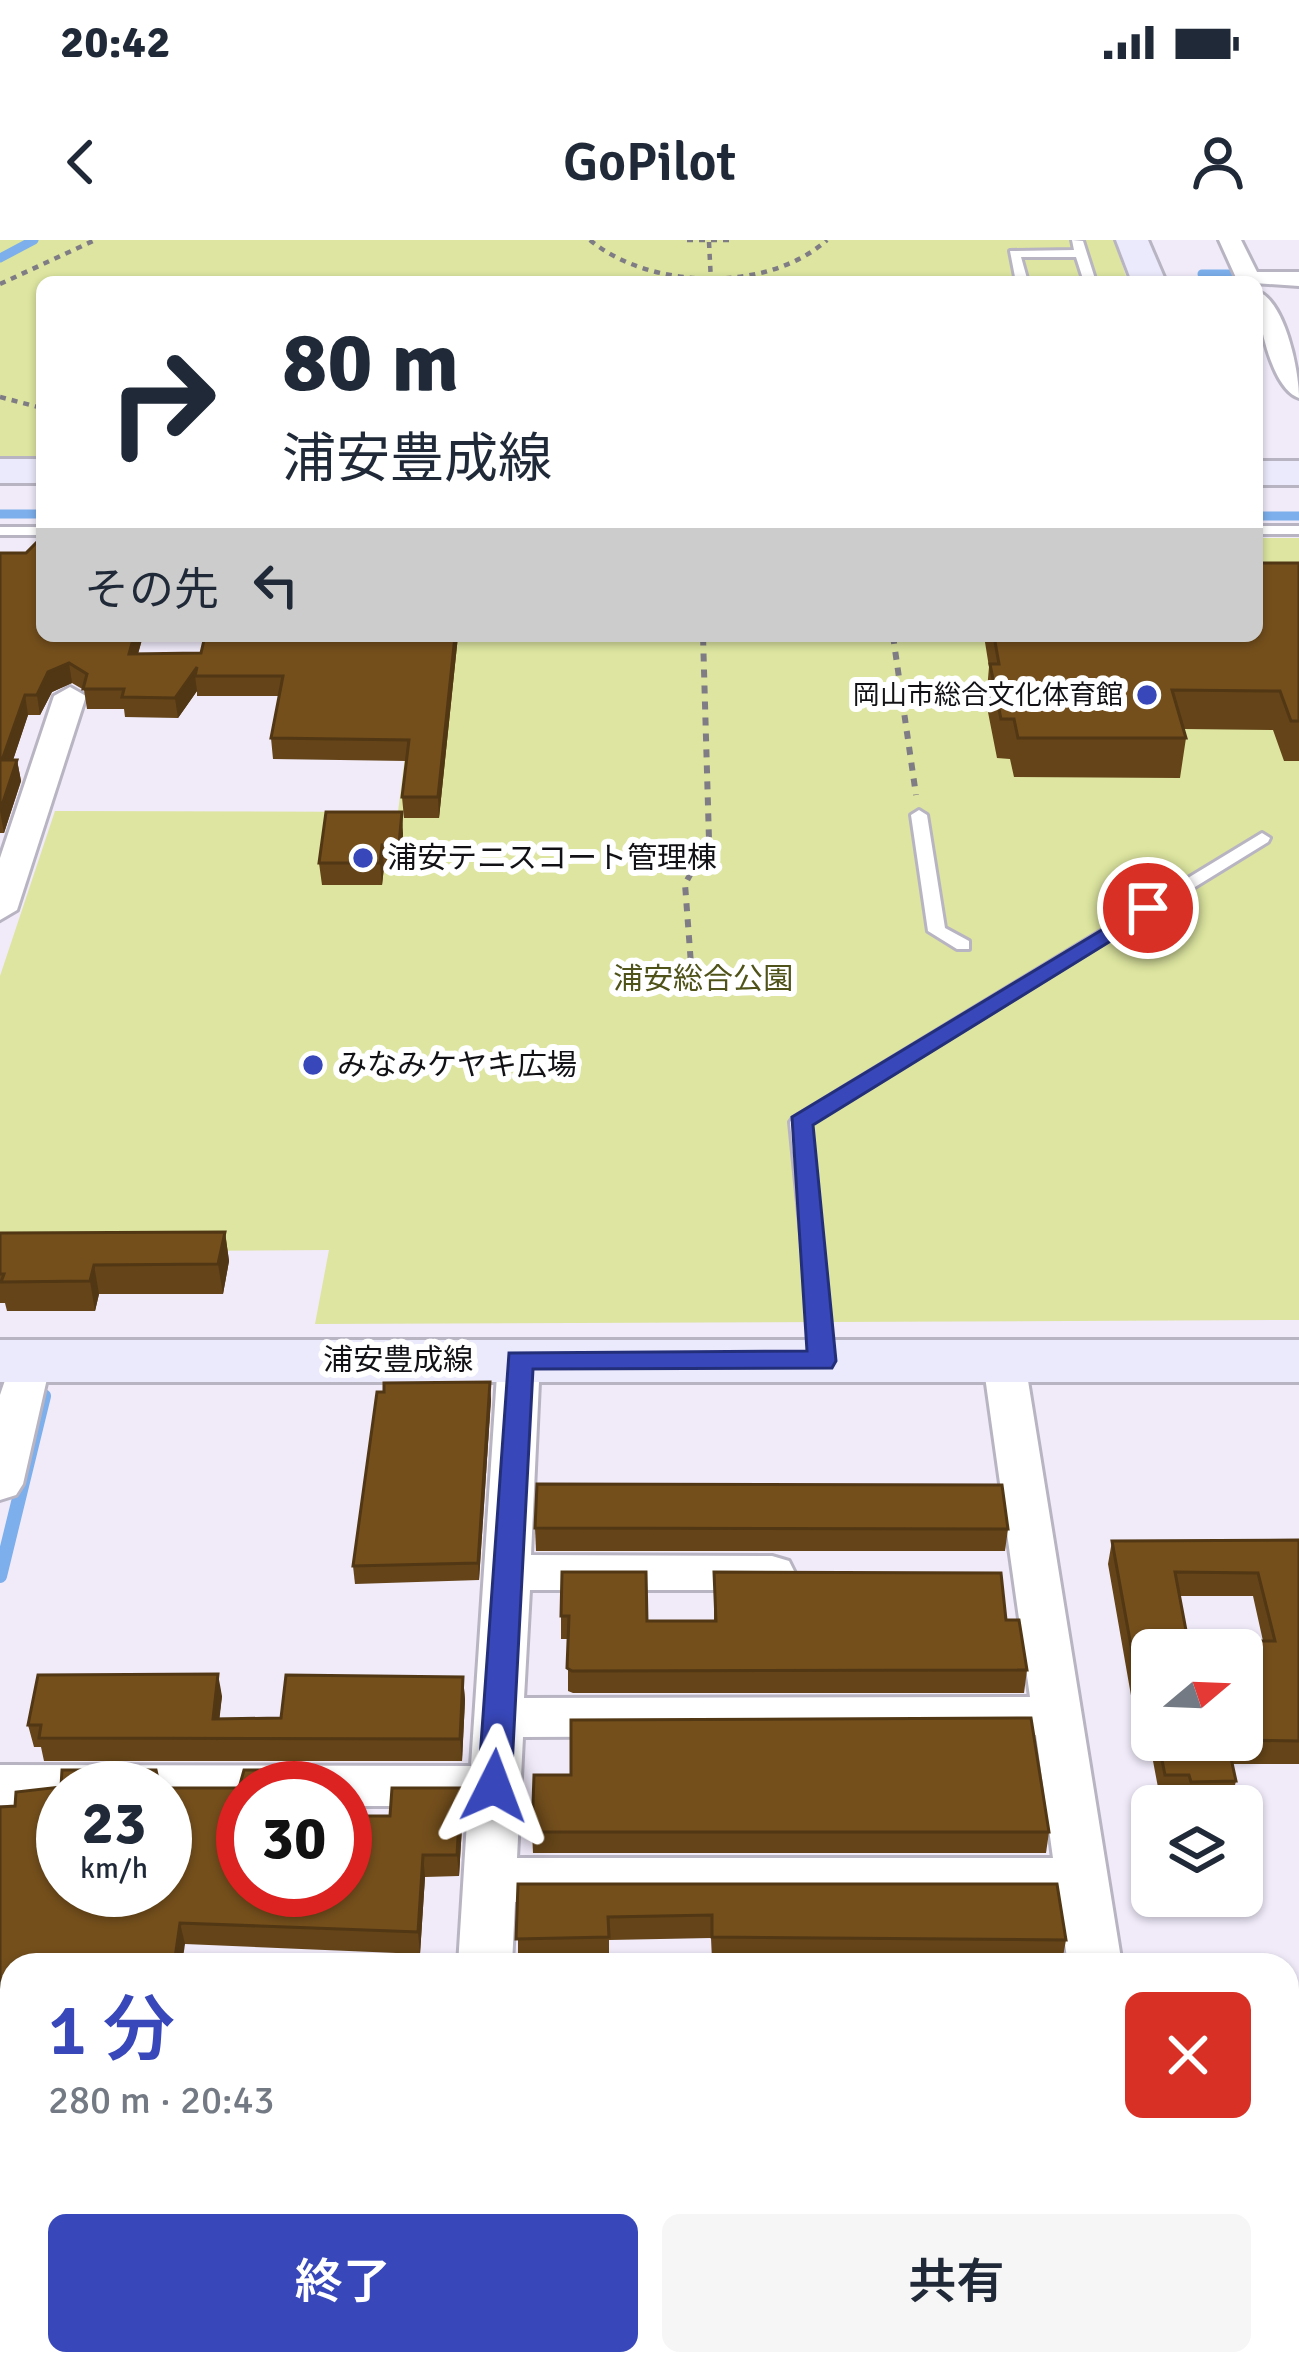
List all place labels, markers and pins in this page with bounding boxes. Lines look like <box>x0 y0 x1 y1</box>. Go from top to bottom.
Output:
place label: 岡山市総合文化体育館 <box>853 679 1123 712</box>
marker: 岡山市総合文化体育館 <box>1134 682 1160 708</box>
place label: 浦安テニスコート管理棟 <box>387 840 717 877</box>
marker: 浦安テニスコート管理棟 <box>350 845 376 871</box>
pin <box>1097 857 1199 959</box>
place label: みなみケヤキ広場 <box>337 1047 577 1084</box>
marker: みなみケヤキ広場 <box>300 1052 326 1078</box>

